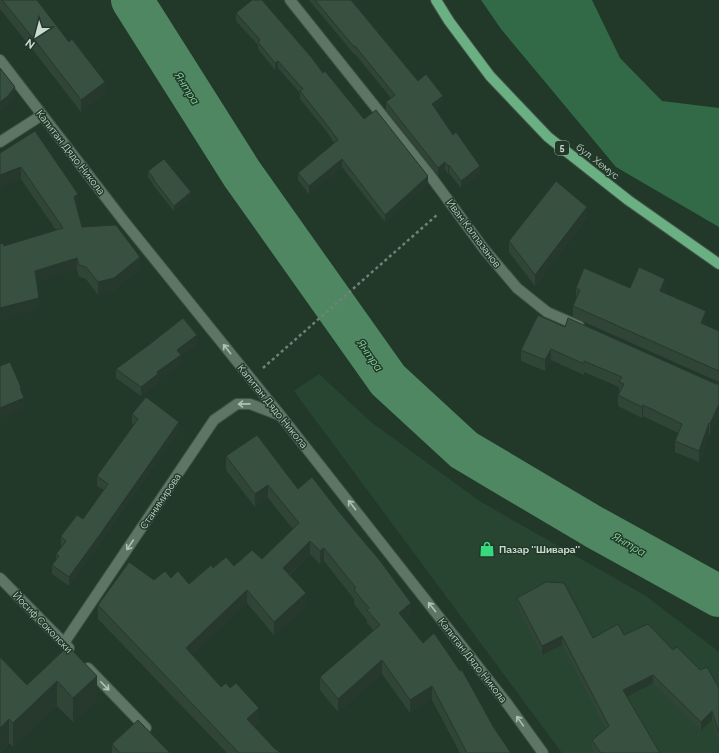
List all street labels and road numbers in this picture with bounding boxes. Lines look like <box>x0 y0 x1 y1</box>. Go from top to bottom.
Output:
street label: Капитан Дядо Никола <box>34 108 107 197</box>
road number: 5 <box>555 141 569 155</box>
street label: бул. Хемус <box>574 141 622 182</box>
street label: Иван Калпазанов <box>444 197 503 270</box>
street label: Капитан Дядо Никола <box>236 362 310 450</box>
street label: Станимирова <box>138 471 183 531</box>
street label: Йосиф Соколски <box>11 590 75 655</box>
street label: Капитан Дядо Никола <box>436 616 509 705</box>

